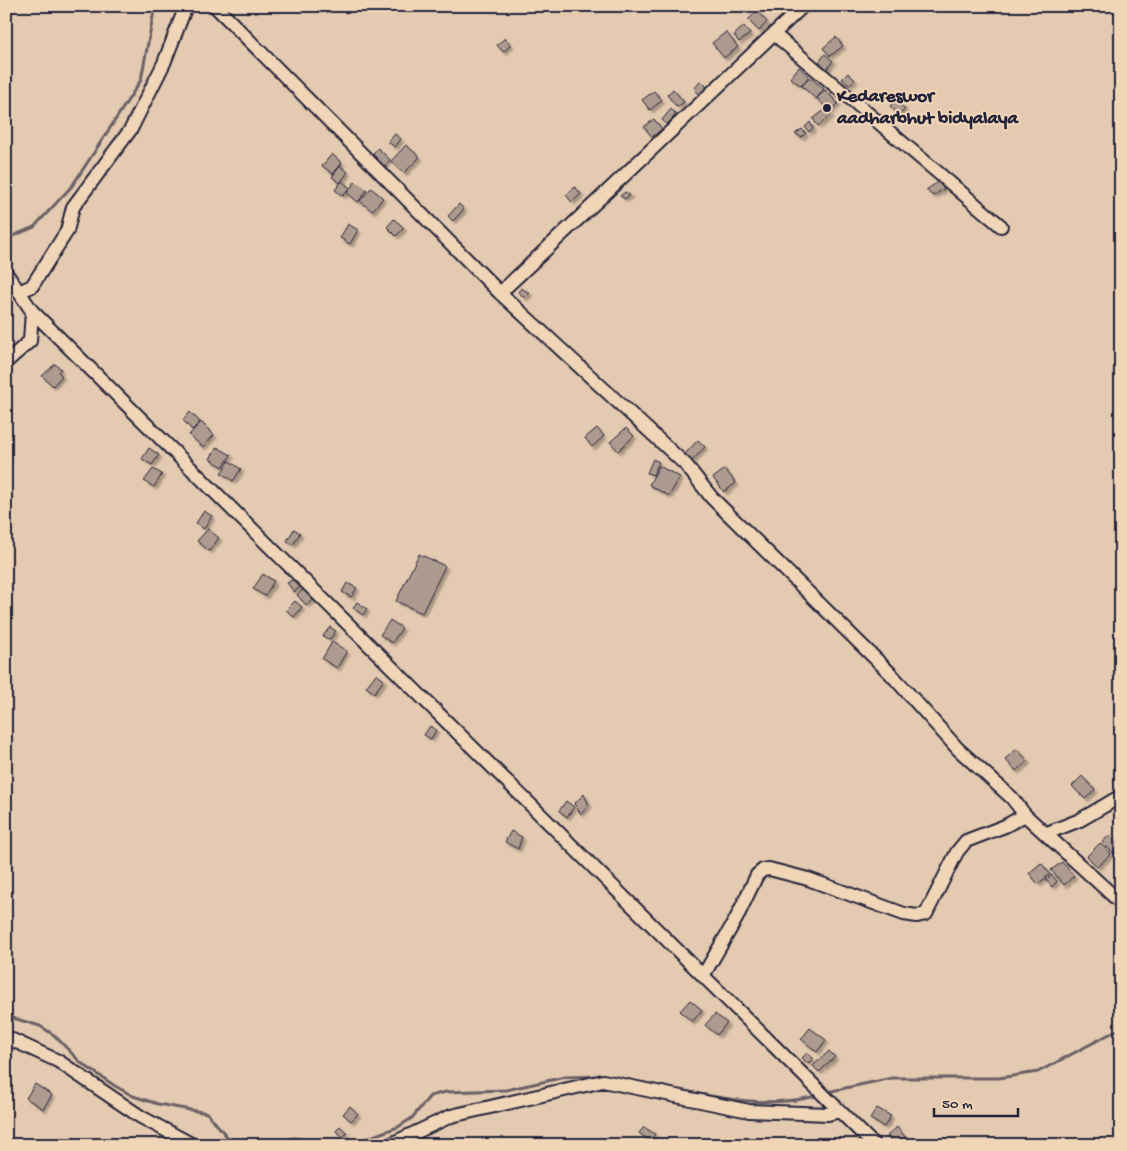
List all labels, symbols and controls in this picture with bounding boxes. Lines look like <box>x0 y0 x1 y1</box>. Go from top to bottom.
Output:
place label: Kedareswor aadharbhut bidyalaya <box>836 86 1019 131</box>
marker: Kedareswor aadharbhut bidyalaya <box>821 102 833 114</box>
scale bar <box>934 1086 1018 1118</box>
text: 50 m <box>942 1096 973 1114</box>

